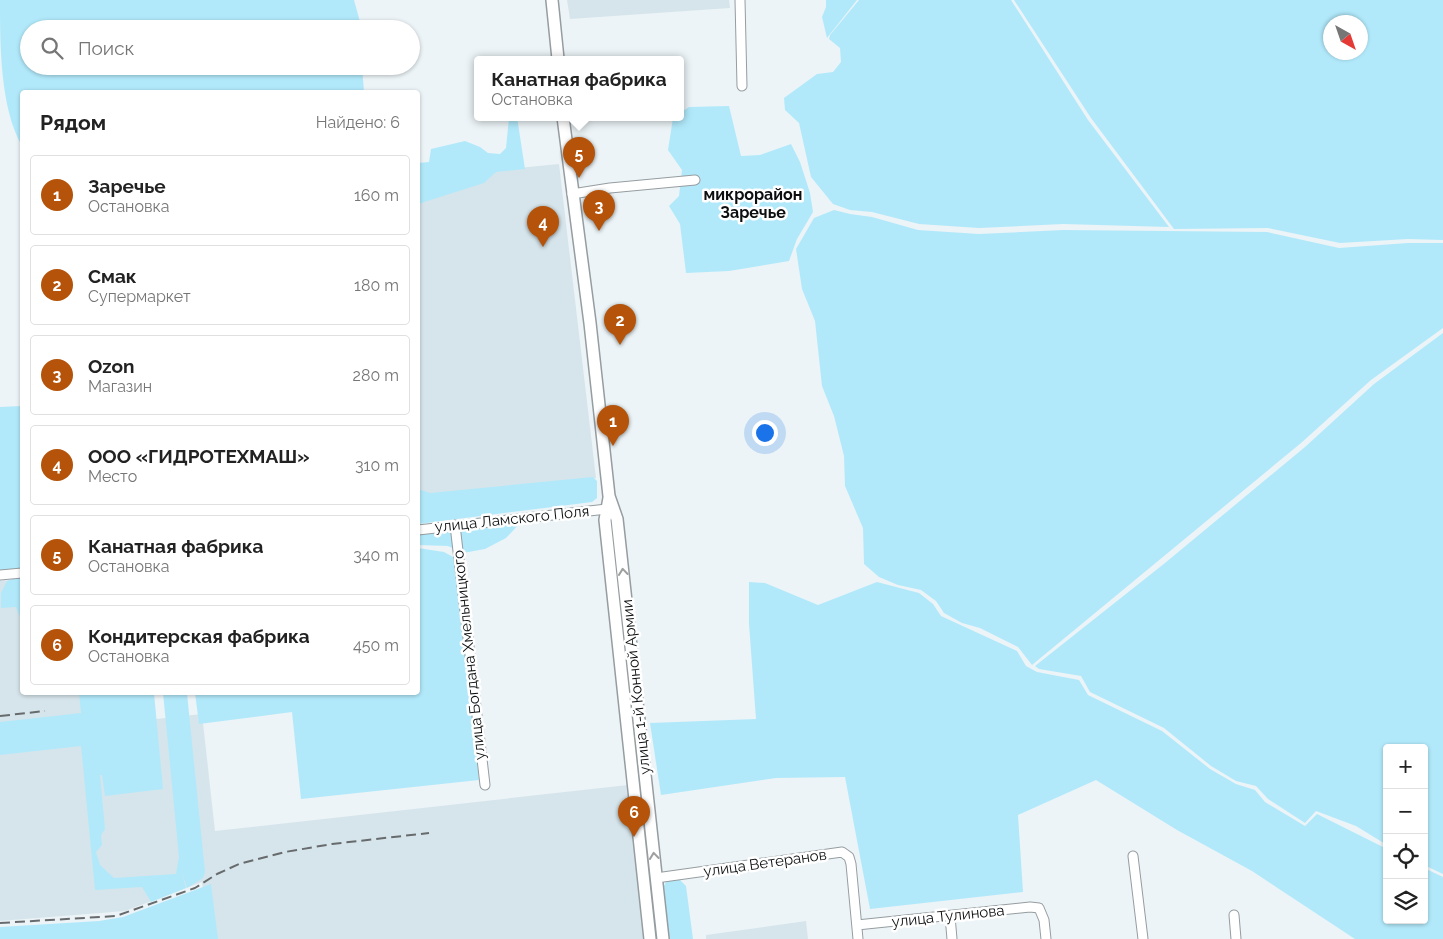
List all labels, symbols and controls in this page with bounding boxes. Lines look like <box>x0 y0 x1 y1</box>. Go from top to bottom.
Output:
north arrow <box>1323 15 1368 60</box>
search box <box>20 20 420 75</box>
icon: search <box>38 34 66 62</box>
text: Поиск <box>78 37 134 59</box>
popup <box>474 56 684 121</box>
text: Канатная фабрика <box>491 68 667 90</box>
text: Остановка <box>491 90 573 109</box>
text: Рядом <box>40 110 106 135</box>
text: Найдено: 6 <box>316 113 400 132</box>
pin: 5 <box>563 137 595 178</box>
text: Заречье <box>88 175 166 197</box>
district label: микрорайон Заречье <box>704 185 802 222</box>
text: 1 <box>53 186 61 205</box>
text: 160 m <box>354 186 399 205</box>
pin: 3 <box>583 190 615 231</box>
text: Остановка <box>88 197 170 216</box>
pin: 4 <box>527 206 559 247</box>
text: Смак <box>88 265 137 287</box>
text: 2 <box>52 276 62 295</box>
text: 180 m <box>354 276 399 295</box>
text: Супермаркет <box>88 287 191 306</box>
pin: 2 <box>604 304 636 345</box>
text: Ozon <box>88 355 135 377</box>
text: 3 <box>53 366 61 385</box>
text: 280 m <box>353 366 399 385</box>
text: Магазин <box>88 377 152 396</box>
pin: 1 <box>597 405 629 446</box>
your location <box>752 420 778 446</box>
text: ООО «ГИДРОТЕХМАШ» <box>88 445 310 467</box>
text: 4 <box>52 456 62 475</box>
text: 310 m <box>355 456 399 475</box>
text: Место <box>88 467 137 486</box>
street label: улица Ламского Поля <box>434 502 590 536</box>
text: Канатная фабрика <box>88 535 263 557</box>
text: 5 <box>53 546 61 565</box>
text: 340 m <box>353 546 399 565</box>
street label: улица Богдана Хмельницкого <box>449 549 489 761</box>
text: Остановка <box>88 557 170 576</box>
one-way arrow <box>618 568 629 576</box>
street label: улица 1-й Конной Армии <box>618 599 654 775</box>
text: Кондитерская фабрика <box>88 625 310 647</box>
text: 6 <box>52 636 62 655</box>
text: 450 m <box>353 636 399 655</box>
text: Остановка <box>88 647 170 666</box>
map controls <box>1383 744 1428 924</box>
button: + <box>1383 744 1428 789</box>
button: − <box>1383 789 1428 834</box>
pin: 6 <box>618 796 650 837</box>
button: locate <box>1383 834 1428 879</box>
street label: улица Ветеранов <box>702 845 828 881</box>
one-way arrow <box>649 851 660 859</box>
button: layers <box>1383 879 1428 924</box>
street label: улица Тулинова <box>891 901 1005 931</box>

